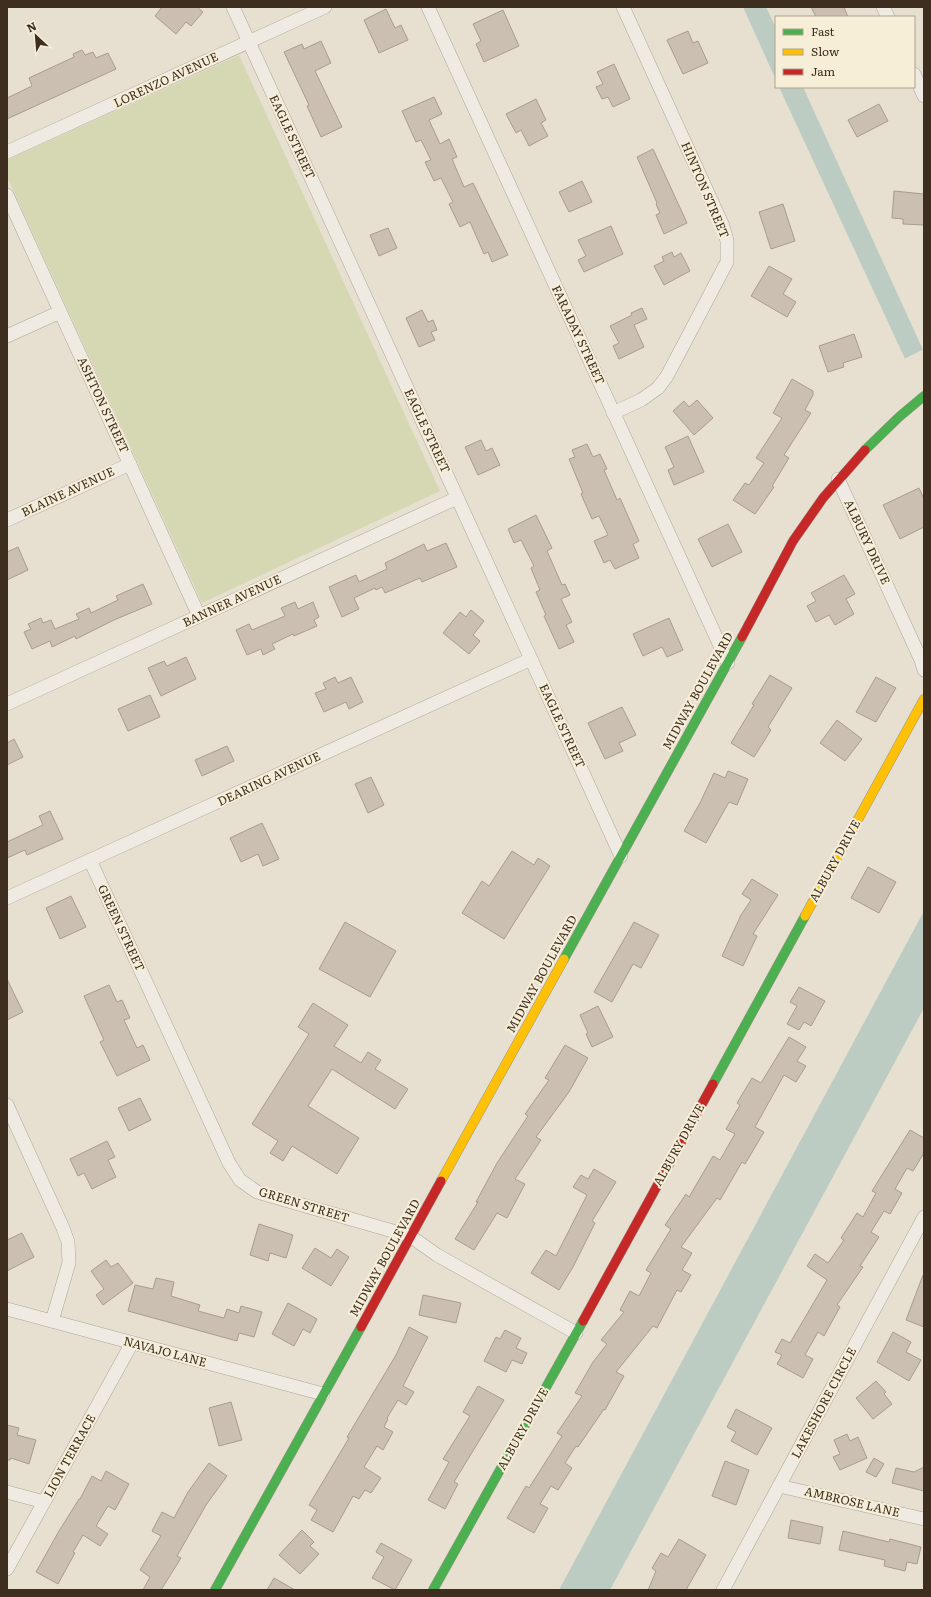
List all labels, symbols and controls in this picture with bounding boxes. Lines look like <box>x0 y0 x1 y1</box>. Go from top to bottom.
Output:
north arrow <box>16 16 56 56</box>
legend <box>775 16 915 88</box>
text: N <box>24 17 39 35</box>
text: Fast <box>811 22 835 40</box>
text: Slow <box>811 42 840 60</box>
street label: LORENZO AVENUE <box>110 47 221 111</box>
text: Jam <box>811 62 836 80</box>
street label: EAGLE STREET <box>265 91 320 182</box>
street label: HINTON STREET <box>677 138 734 241</box>
street label: FARADAY STREET <box>548 282 610 387</box>
street label: ASHTON STREET <box>74 353 134 456</box>
street label: EAGLE STREET <box>400 385 455 476</box>
street label: BLAINE AVENUE <box>18 461 117 521</box>
street label: ALBURY DRIVE <box>840 496 896 587</box>
street label: BANNER AVENUE <box>179 569 284 631</box>
street label: MIDWAY BOULEVARD <box>657 628 737 753</box>
street label: EAGLE STREET <box>535 680 590 771</box>
street label: DEARING AVENUE <box>214 746 323 810</box>
street label: ALBURY DRIVE <box>804 816 864 905</box>
street label: GREEN STREET <box>94 881 150 974</box>
street label: MIDWAY BOULEVARD <box>501 911 581 1036</box>
street label: ALBURY DRIVE <box>648 1100 708 1189</box>
street label: GREEN STREET <box>257 1182 352 1226</box>
street label: MIDWAY BOULEVARD <box>344 1195 424 1320</box>
street label: NAVAJO LANE <box>122 1331 209 1371</box>
street label: LAKESHORE CIRCLE <box>786 1343 860 1461</box>
street label: ALBURY DRIVE <box>492 1384 552 1473</box>
street label: LION TERRACE <box>39 1410 100 1500</box>
street label: AMBROSE LANE <box>803 1481 902 1521</box>

